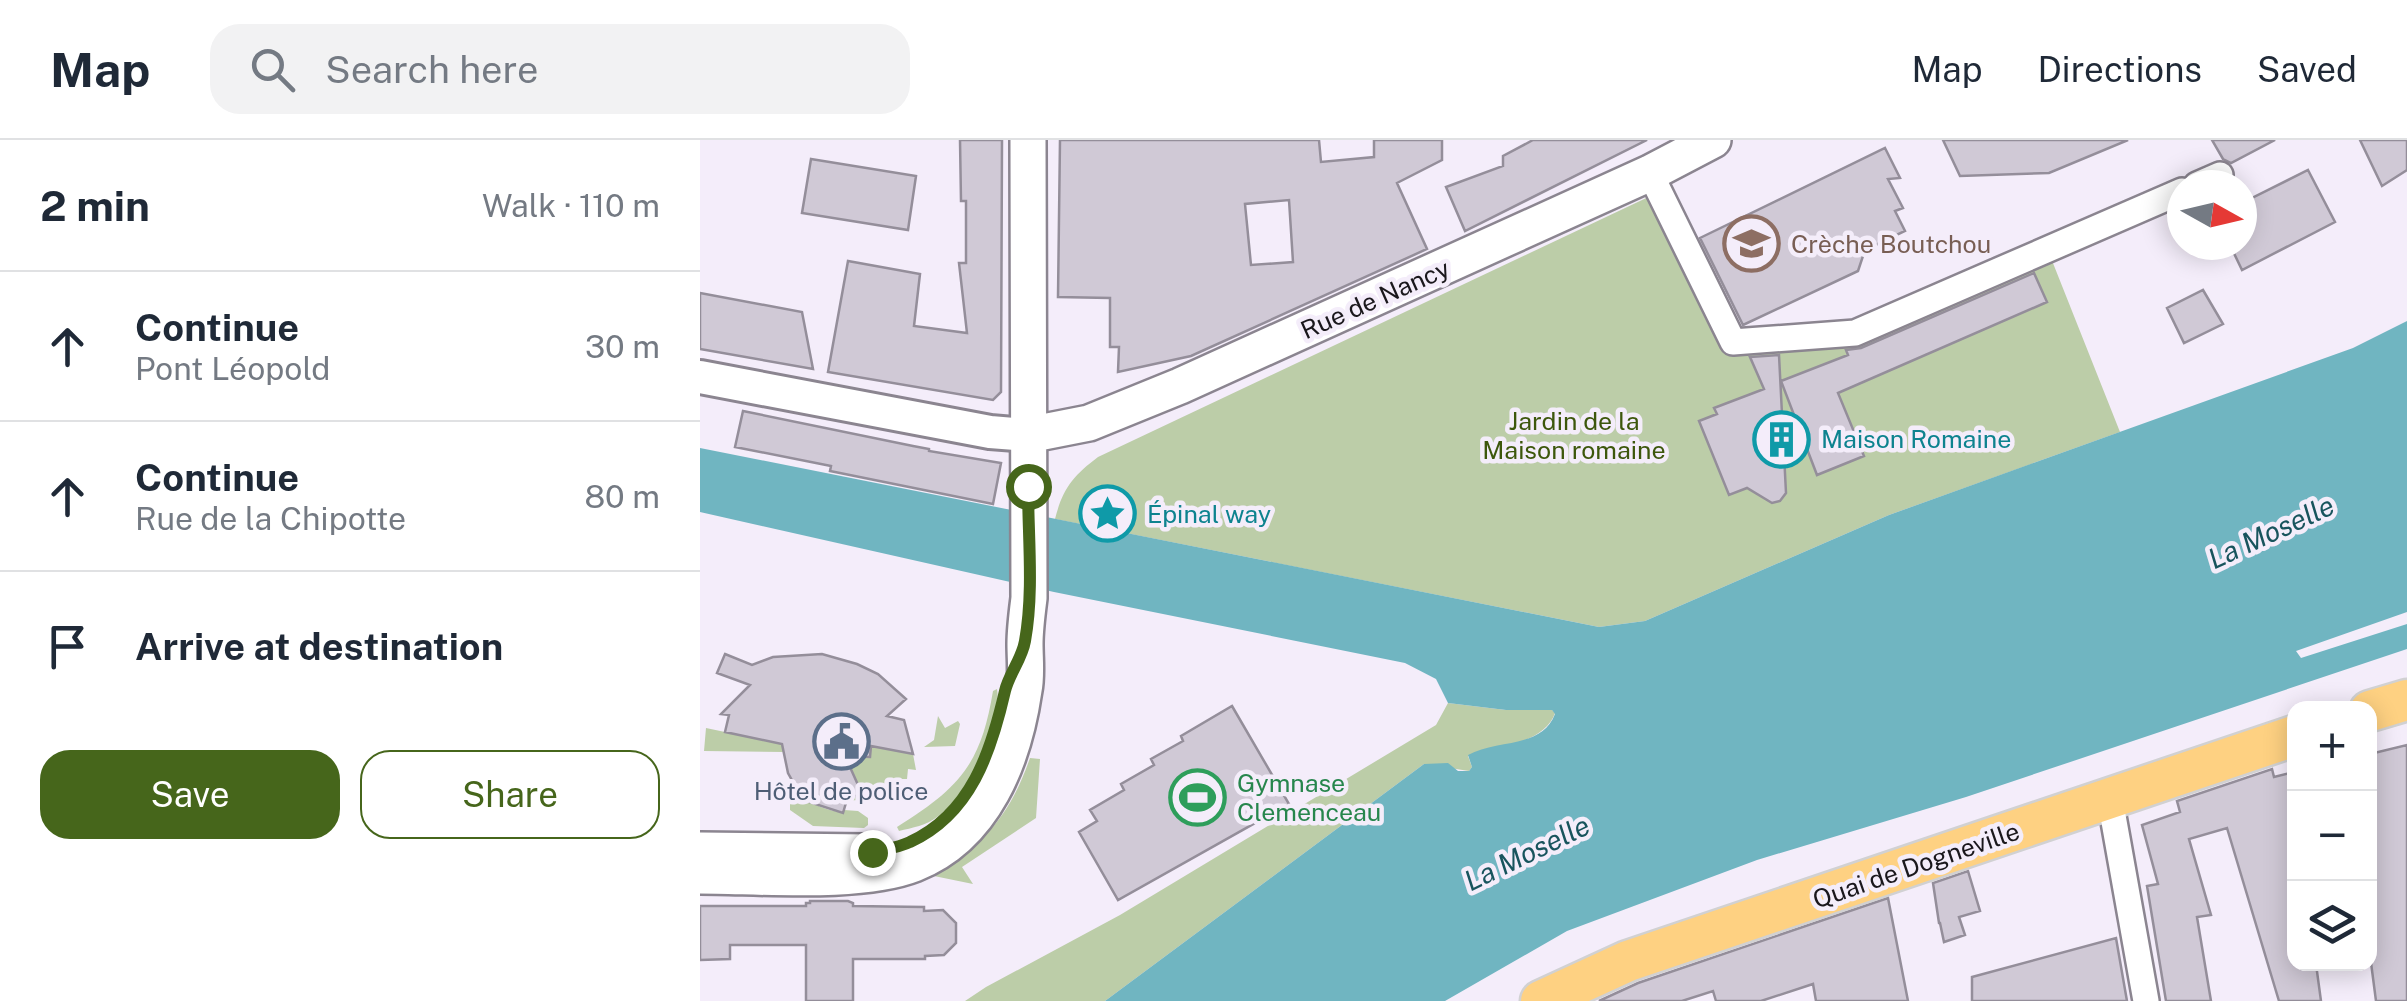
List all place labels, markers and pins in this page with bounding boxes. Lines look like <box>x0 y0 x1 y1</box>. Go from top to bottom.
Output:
school or university icon: Crèche Boutchou <box>1722 214 1782 274</box>
place label: Crèche Boutchou <box>1791 229 1991 259</box>
building icon: Maison Romaine <box>1752 409 1812 469</box>
place label: Maison Romaine <box>1821 424 2011 454</box>
place icon: Épinal way <box>1078 484 1138 544</box>
place label: Épinal way <box>1147 499 1271 529</box>
public building icon: Hôtel de police <box>811 712 871 772</box>
sports icon: Gymnase Clemenceau <box>1168 767 1228 827</box>
place label: Gymnase Clemenceau <box>1237 768 1381 827</box>
place label: Hôtel de police <box>754 776 928 806</box>

